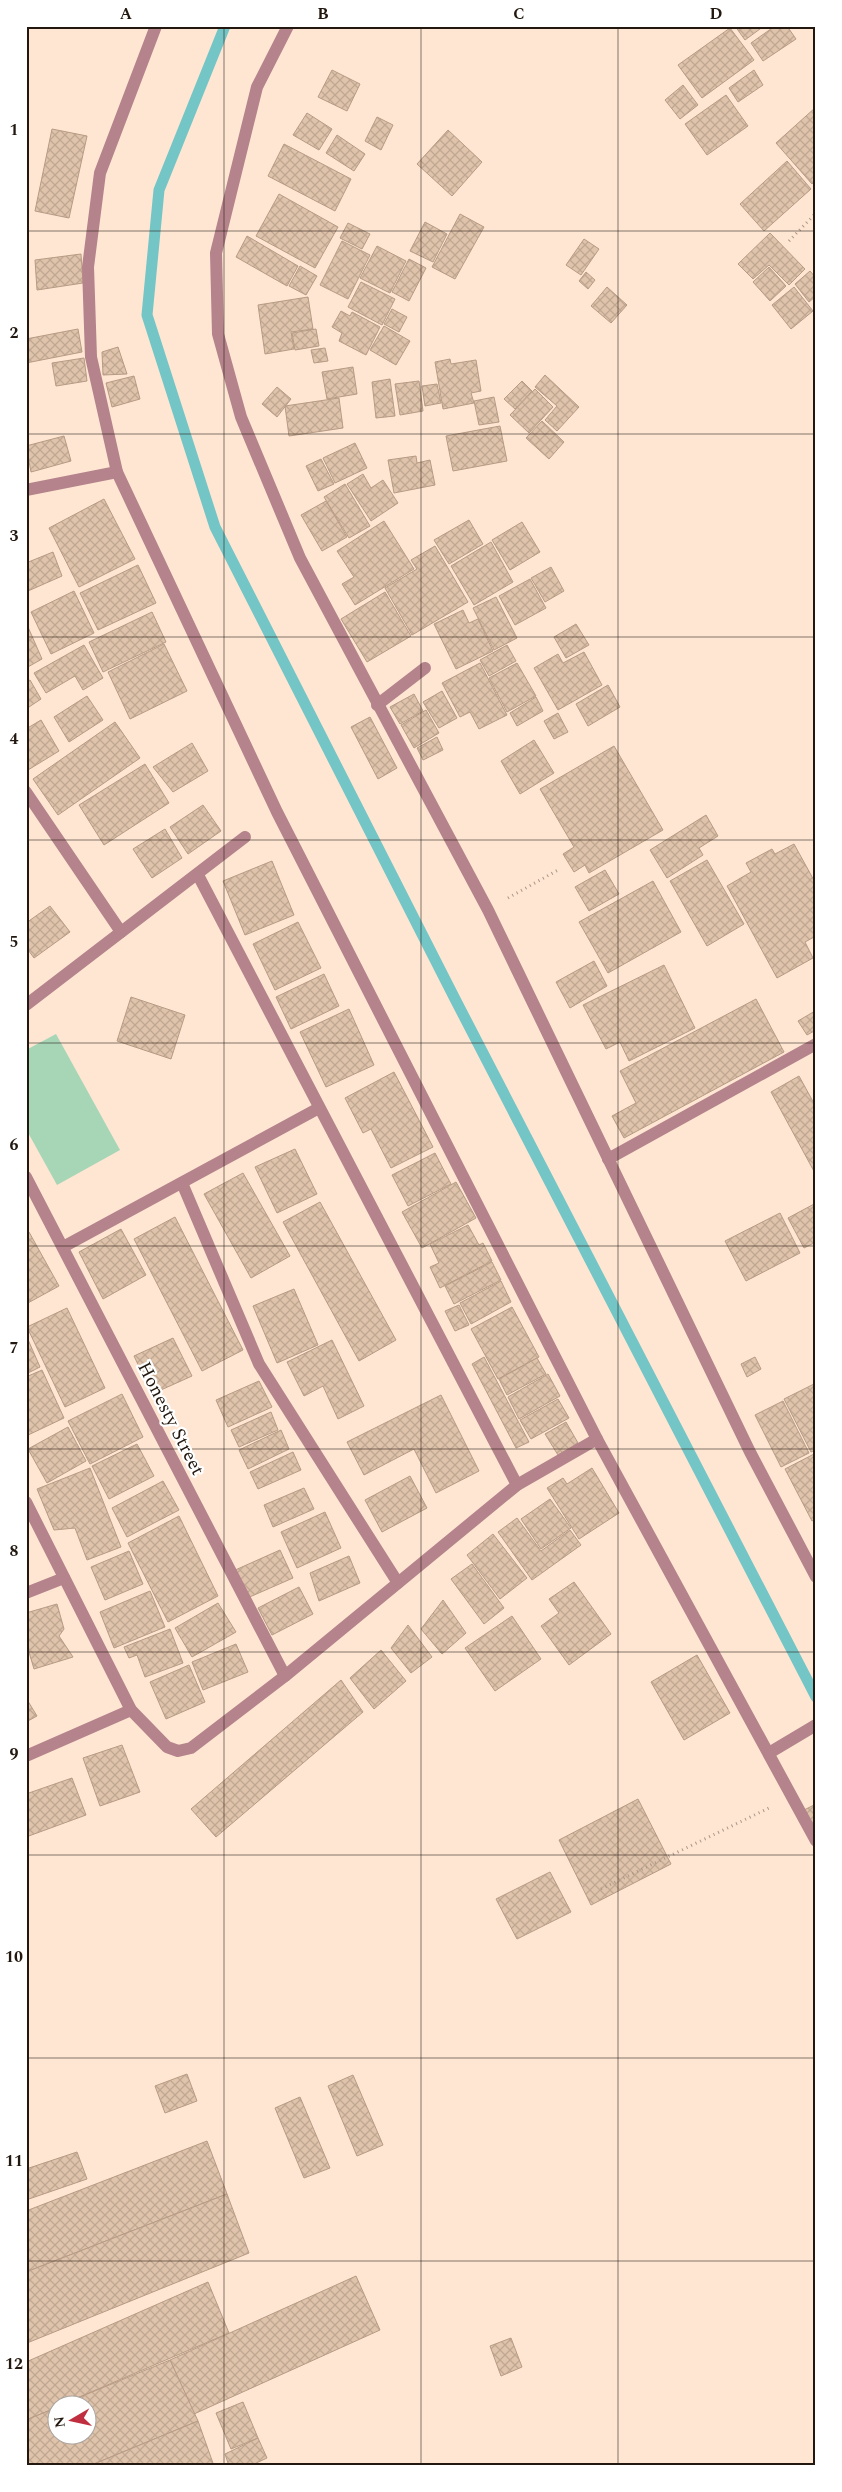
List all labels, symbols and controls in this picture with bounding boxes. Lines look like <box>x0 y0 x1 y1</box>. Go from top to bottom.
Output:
text: A <box>120 2 133 26</box>
text: B <box>317 2 329 26</box>
text: C <box>513 2 525 26</box>
text: D <box>710 2 723 26</box>
text: 1 <box>10 118 18 142</box>
text: 2 <box>10 321 19 345</box>
text: 3 <box>10 524 19 548</box>
text: 4 <box>10 727 19 751</box>
text: 5 <box>10 930 18 954</box>
text: 6 <box>10 1133 19 1157</box>
text: 7 <box>10 1336 19 1360</box>
street label: Honesty Street <box>130 1357 212 1481</box>
text: 8 <box>10 1539 19 1563</box>
text: 9 <box>10 1742 19 1766</box>
text: 10 <box>5 1945 23 1969</box>
text: 11 <box>5 2149 23 2173</box>
text: 12 <box>5 2352 23 2376</box>
north arrow <box>48 2394 98 2444</box>
text: N <box>48 2415 71 2429</box>

